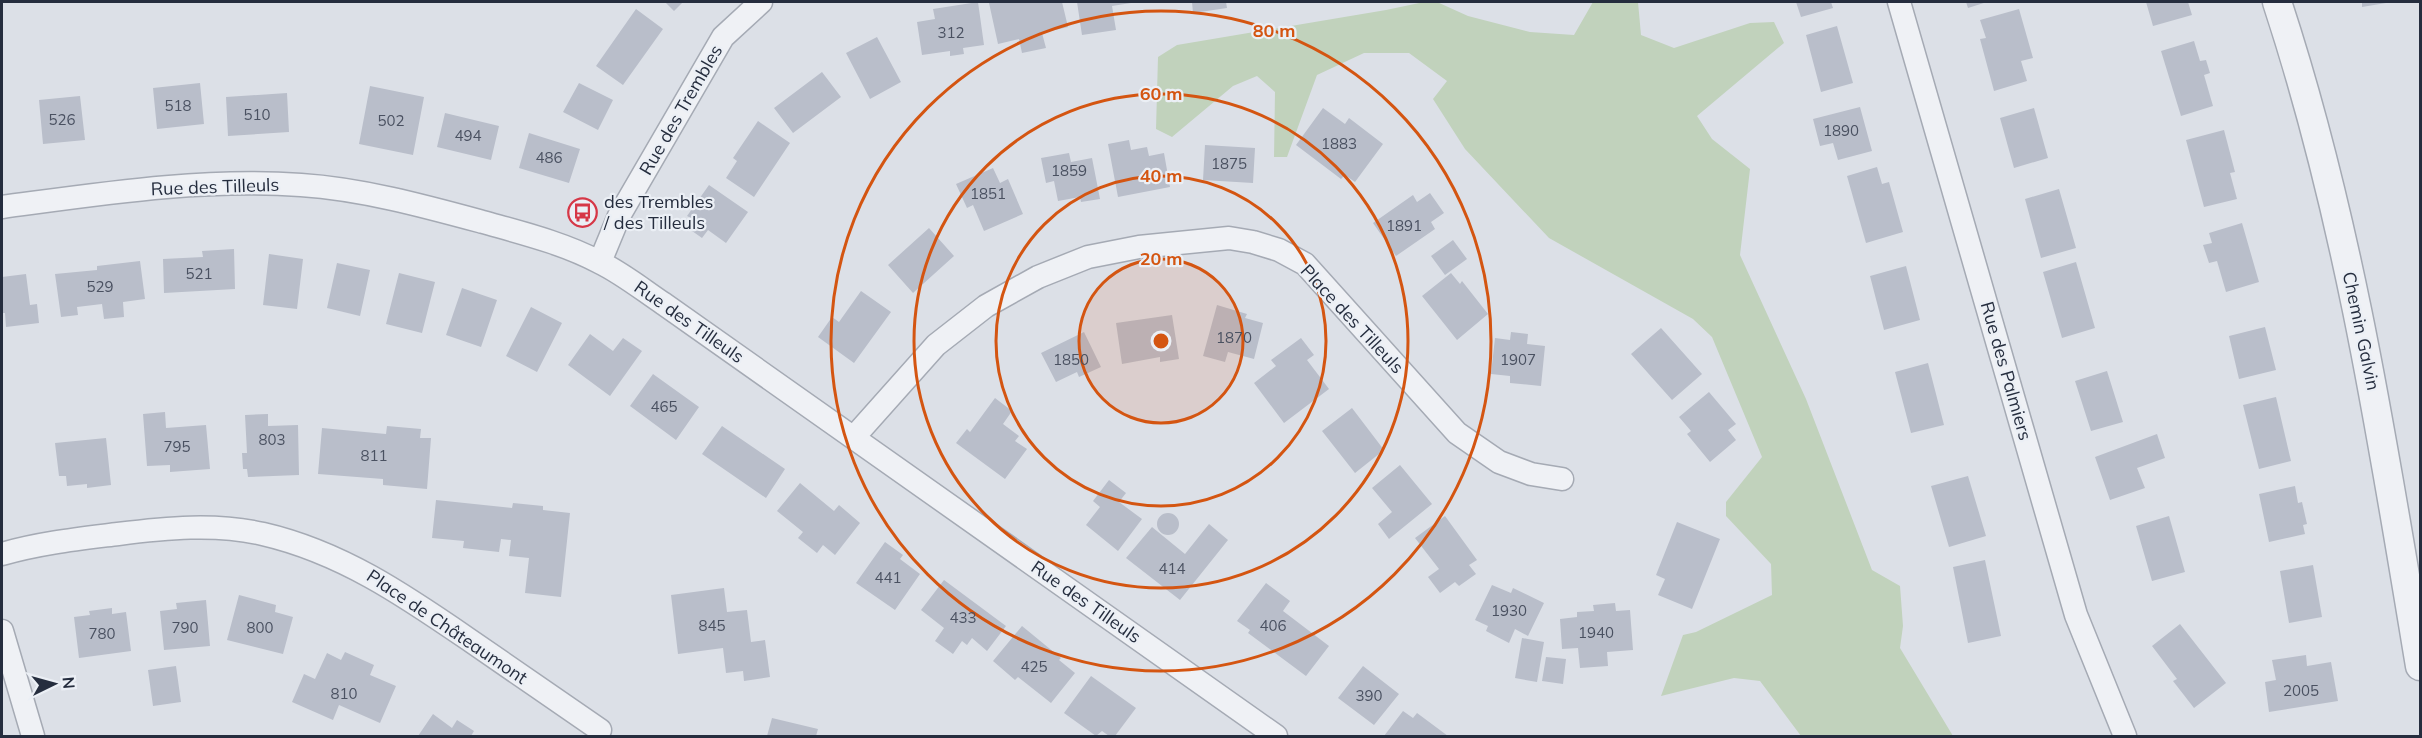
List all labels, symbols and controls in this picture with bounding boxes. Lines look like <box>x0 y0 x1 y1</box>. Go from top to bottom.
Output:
text: 80 m <box>1253 19 1295 42</box>
house number: 312 <box>937 23 965 42</box>
street label: Rue des Trembles <box>634 40 727 179</box>
text: 60 m <box>1140 82 1182 105</box>
house number: 518 <box>164 96 192 115</box>
house number: 510 <box>243 105 271 124</box>
house number: 526 <box>48 110 76 129</box>
house number: 502 <box>377 111 405 130</box>
house number: 1890 <box>1823 121 1859 140</box>
house number: 494 <box>454 126 482 145</box>
house number: 1883 <box>1321 134 1357 153</box>
house number: 486 <box>535 148 563 167</box>
house number: 1875 <box>1211 154 1247 173</box>
house number: 1859 <box>1051 161 1087 180</box>
text: 40 m <box>1140 164 1182 187</box>
street label: Rue des Tilleuls <box>150 173 280 200</box>
house number: 1851 <box>970 184 1006 203</box>
place label: des Trembles / des Tilleuls <box>603 190 714 234</box>
bus stop icon: des Trembles / des Tilleuls <box>567 196 599 228</box>
house number: 1891 <box>1386 216 1422 235</box>
text: 20 m <box>1140 247 1182 270</box>
street label: Place des Tilleuls <box>1296 259 1409 378</box>
house number: 521 <box>185 264 213 283</box>
street label: Chemin Galvin <box>2338 270 2385 392</box>
street label: Rue des Tilleuls <box>630 275 749 368</box>
house number: 529 <box>86 277 114 296</box>
street label: Rue des Palmiers <box>1976 299 2037 443</box>
house number: 1870 <box>1216 328 1252 347</box>
centre of rings <box>1151 331 1171 351</box>
house number: 1850 <box>1053 350 1089 369</box>
house number: 1907 <box>1500 350 1536 369</box>
house number: 465 <box>650 397 678 416</box>
house number: 803 <box>258 430 286 449</box>
house number: 795 <box>163 437 191 456</box>
house number: 811 <box>360 446 388 465</box>
street label: Rue des Tilleuls <box>1027 555 1146 648</box>
house number: 414 <box>1158 559 1186 578</box>
street label: Place de Châteaumont <box>362 564 532 689</box>
house number: 441 <box>874 568 902 587</box>
house number: 1930 <box>1491 601 1527 620</box>
house number: 433 <box>949 608 977 627</box>
house number: 845 <box>698 616 726 635</box>
house number: 406 <box>1259 616 1287 635</box>
house number: 790 <box>171 618 199 637</box>
house number: 800 <box>246 618 274 637</box>
house number: 1940 <box>1578 623 1614 642</box>
house number: 780 <box>88 624 116 643</box>
north arrow <box>24 654 84 714</box>
house number: 425 <box>1020 657 1048 676</box>
text: N <box>58 676 79 690</box>
house number: 2005 <box>2283 681 2319 700</box>
house number: 810 <box>330 684 358 703</box>
house number: 390 <box>1355 686 1383 705</box>

